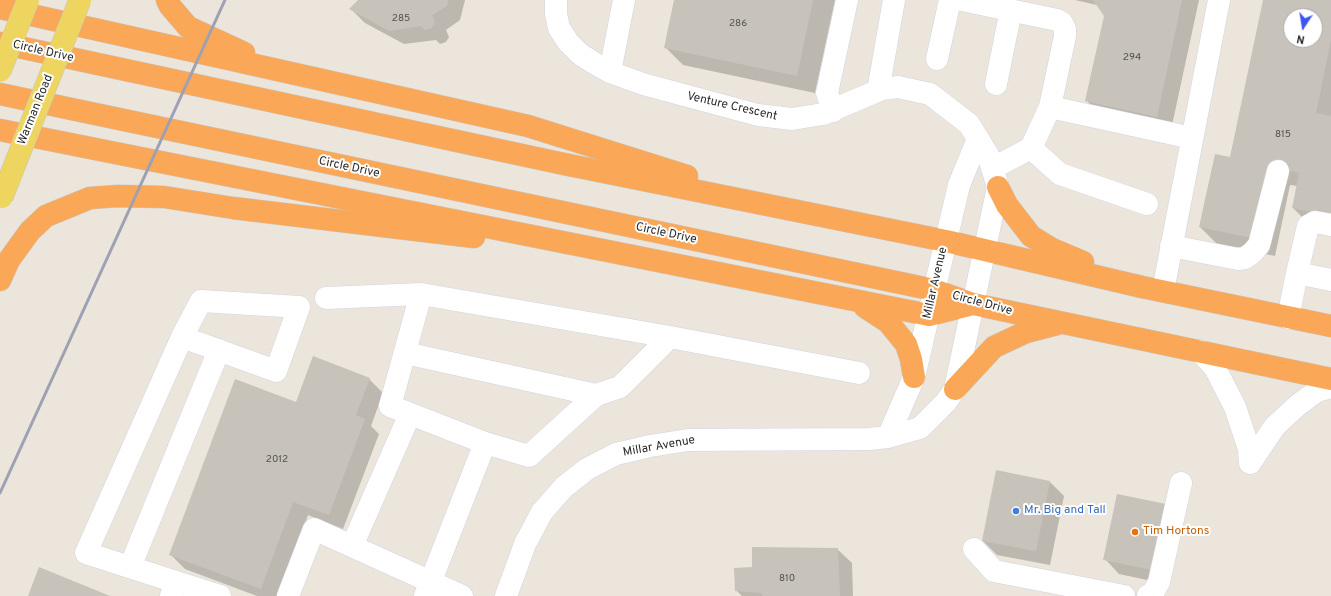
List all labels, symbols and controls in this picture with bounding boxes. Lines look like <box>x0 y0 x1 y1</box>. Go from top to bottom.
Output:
north arrow <box>1283 8 1323 48</box>
house number: 285 <box>392 13 410 25</box>
house number: 286 <box>729 18 747 30</box>
text: N <box>1295 31 1306 46</box>
street label: Circle Drive <box>11 38 75 66</box>
house number: 294 <box>1123 52 1141 64</box>
street label: Warman Road <box>15 73 57 147</box>
street label: Venture Crescent <box>685 90 779 124</box>
house number: 815 <box>1275 129 1291 141</box>
street label: Circle Drive <box>317 155 381 181</box>
street label: Circle Drive <box>634 221 698 247</box>
street label: Millar Avenue <box>921 246 951 320</box>
street label: Circle Drive <box>950 289 1014 319</box>
street label: Millar Avenue <box>622 434 696 460</box>
house number: 2012 <box>266 454 288 466</box>
place label: Mr. Big and Tall <box>1024 504 1106 518</box>
marker: Mr. Big and Tall <box>1011 506 1021 516</box>
place label: Tim Hortons <box>1143 525 1209 539</box>
marker: Tim Hortons <box>1130 527 1140 537</box>
house number: 810 <box>779 573 795 585</box>

